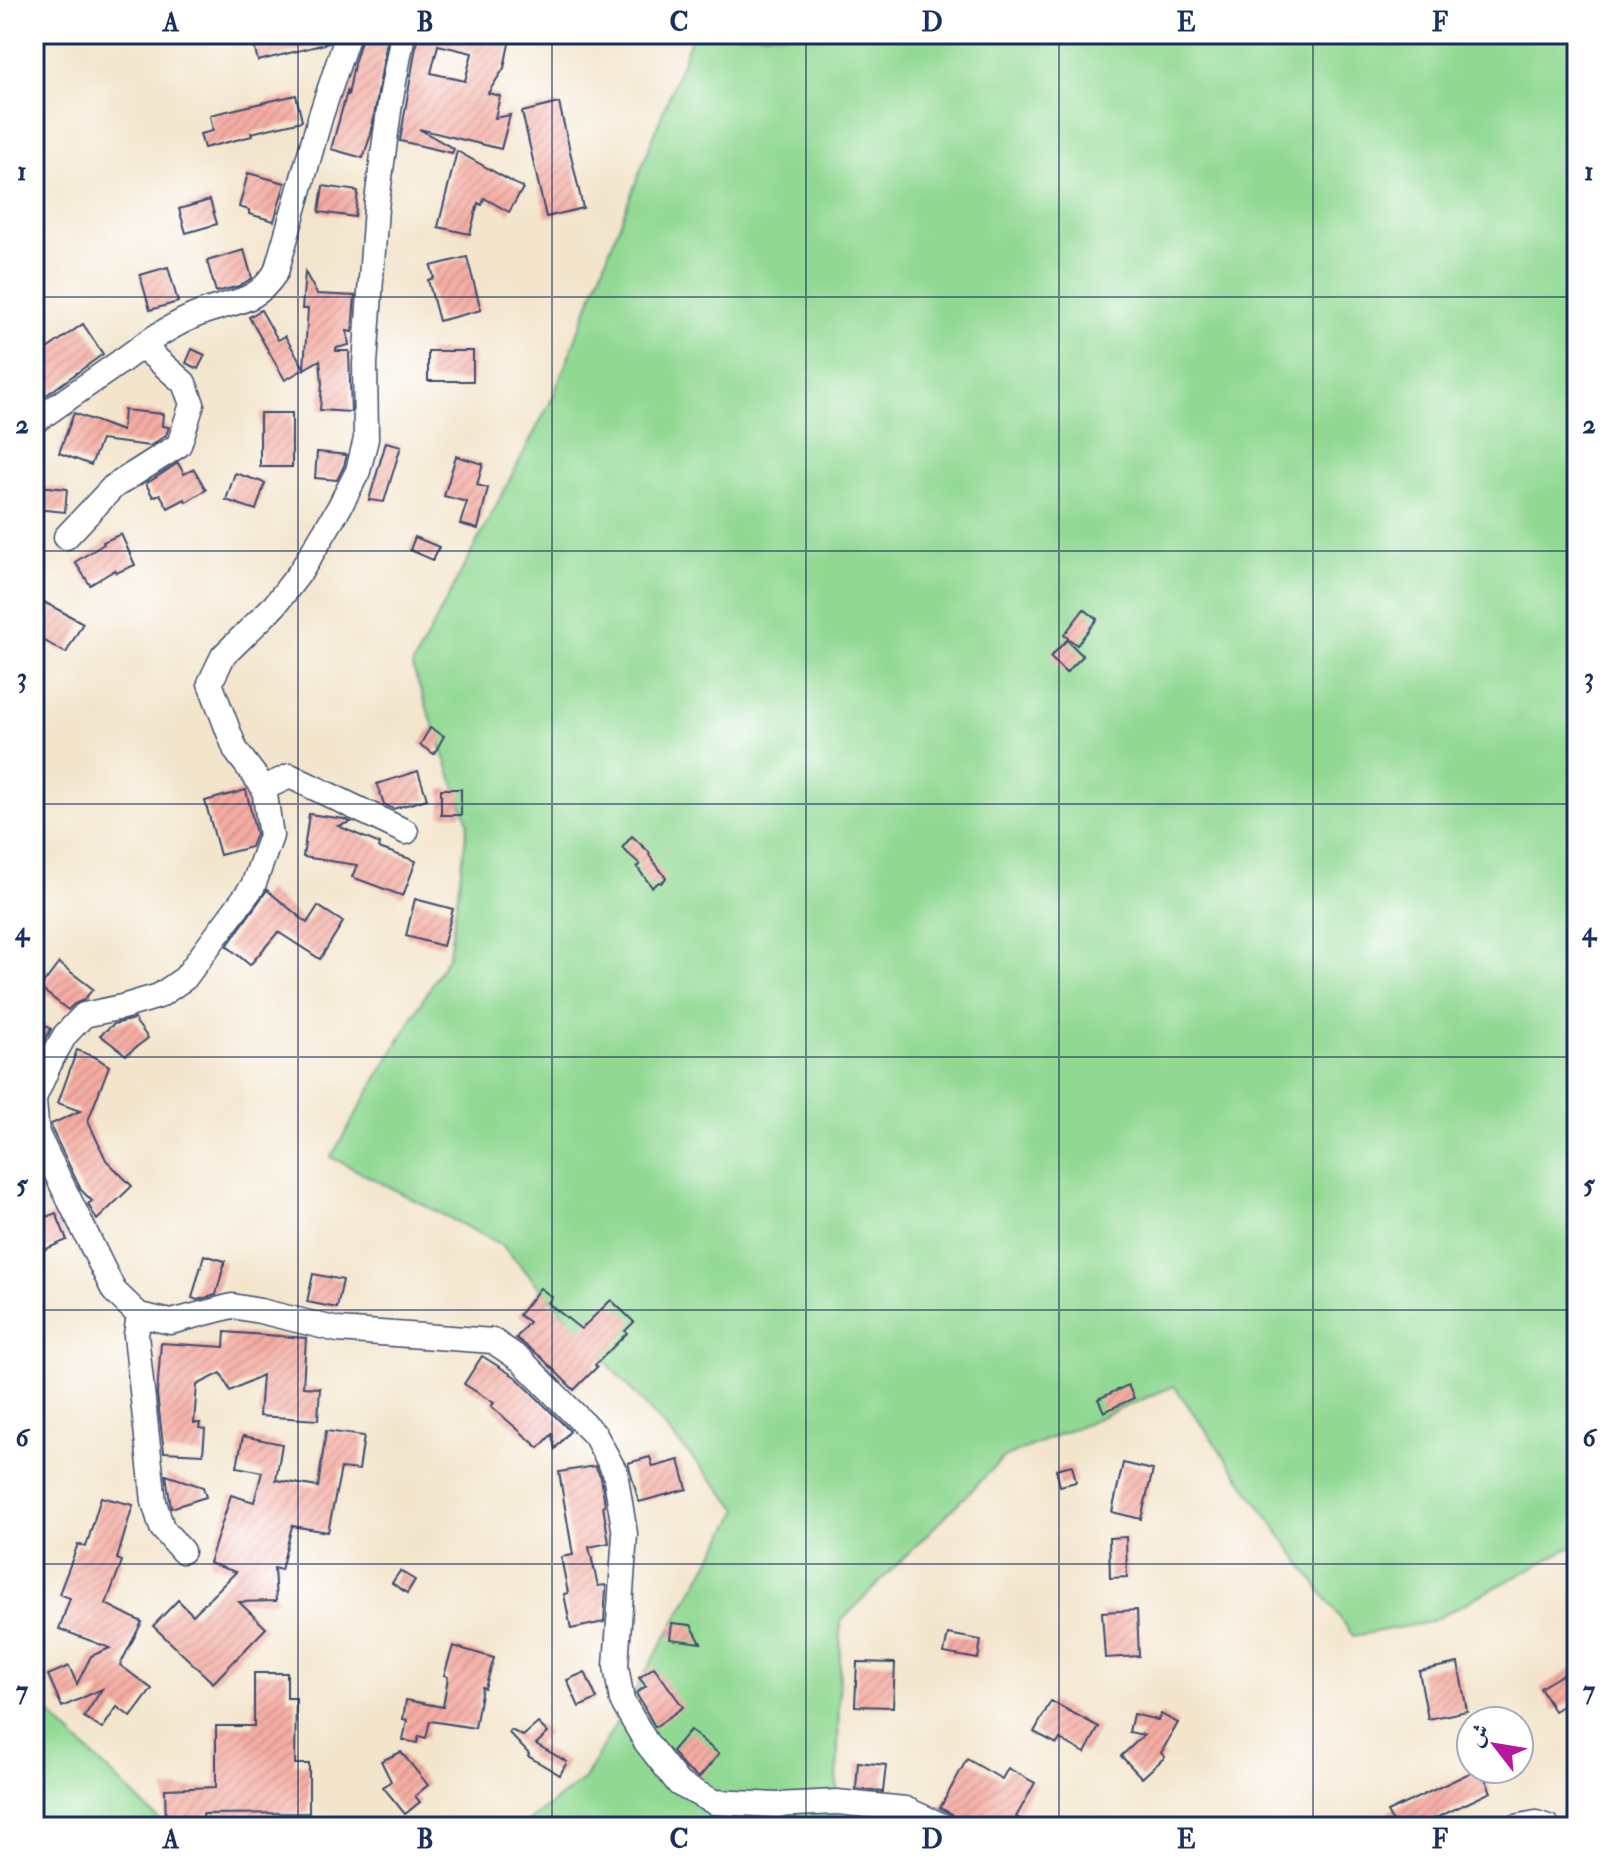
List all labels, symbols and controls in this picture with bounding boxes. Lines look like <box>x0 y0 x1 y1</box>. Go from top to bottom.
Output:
text: A <box>162 7 180 39</box>
text: B <box>416 7 434 39</box>
text: C <box>669 7 689 39</box>
text: D <box>921 7 943 39</box>
text: E <box>1177 7 1196 39</box>
text: F <box>1432 7 1449 39</box>
text: 1 <box>17 156 27 188</box>
text: 1 <box>1584 156 1594 188</box>
text: 2 <box>15 409 29 441</box>
text: 2 <box>1582 409 1596 441</box>
text: 3 <box>17 662 27 694</box>
text: 3 <box>1584 662 1594 694</box>
text: 4 <box>14 916 31 948</box>
text: 4 <box>1581 916 1598 948</box>
text: 5 <box>16 1169 28 1201</box>
text: 5 <box>1583 1169 1595 1201</box>
text: 6 <box>15 1422 30 1454</box>
text: 6 <box>1582 1422 1597 1454</box>
text: 7 <box>16 1675 28 1707</box>
text: 7 <box>1583 1675 1595 1707</box>
north arrow <box>1455 1705 1535 1785</box>
text: ش <box>1461 1719 1496 1752</box>
text: A <box>162 1824 180 1856</box>
text: B <box>416 1824 434 1856</box>
text: C <box>669 1824 689 1856</box>
text: D <box>921 1824 943 1856</box>
text: E <box>1177 1824 1196 1856</box>
text: F <box>1432 1824 1449 1856</box>

